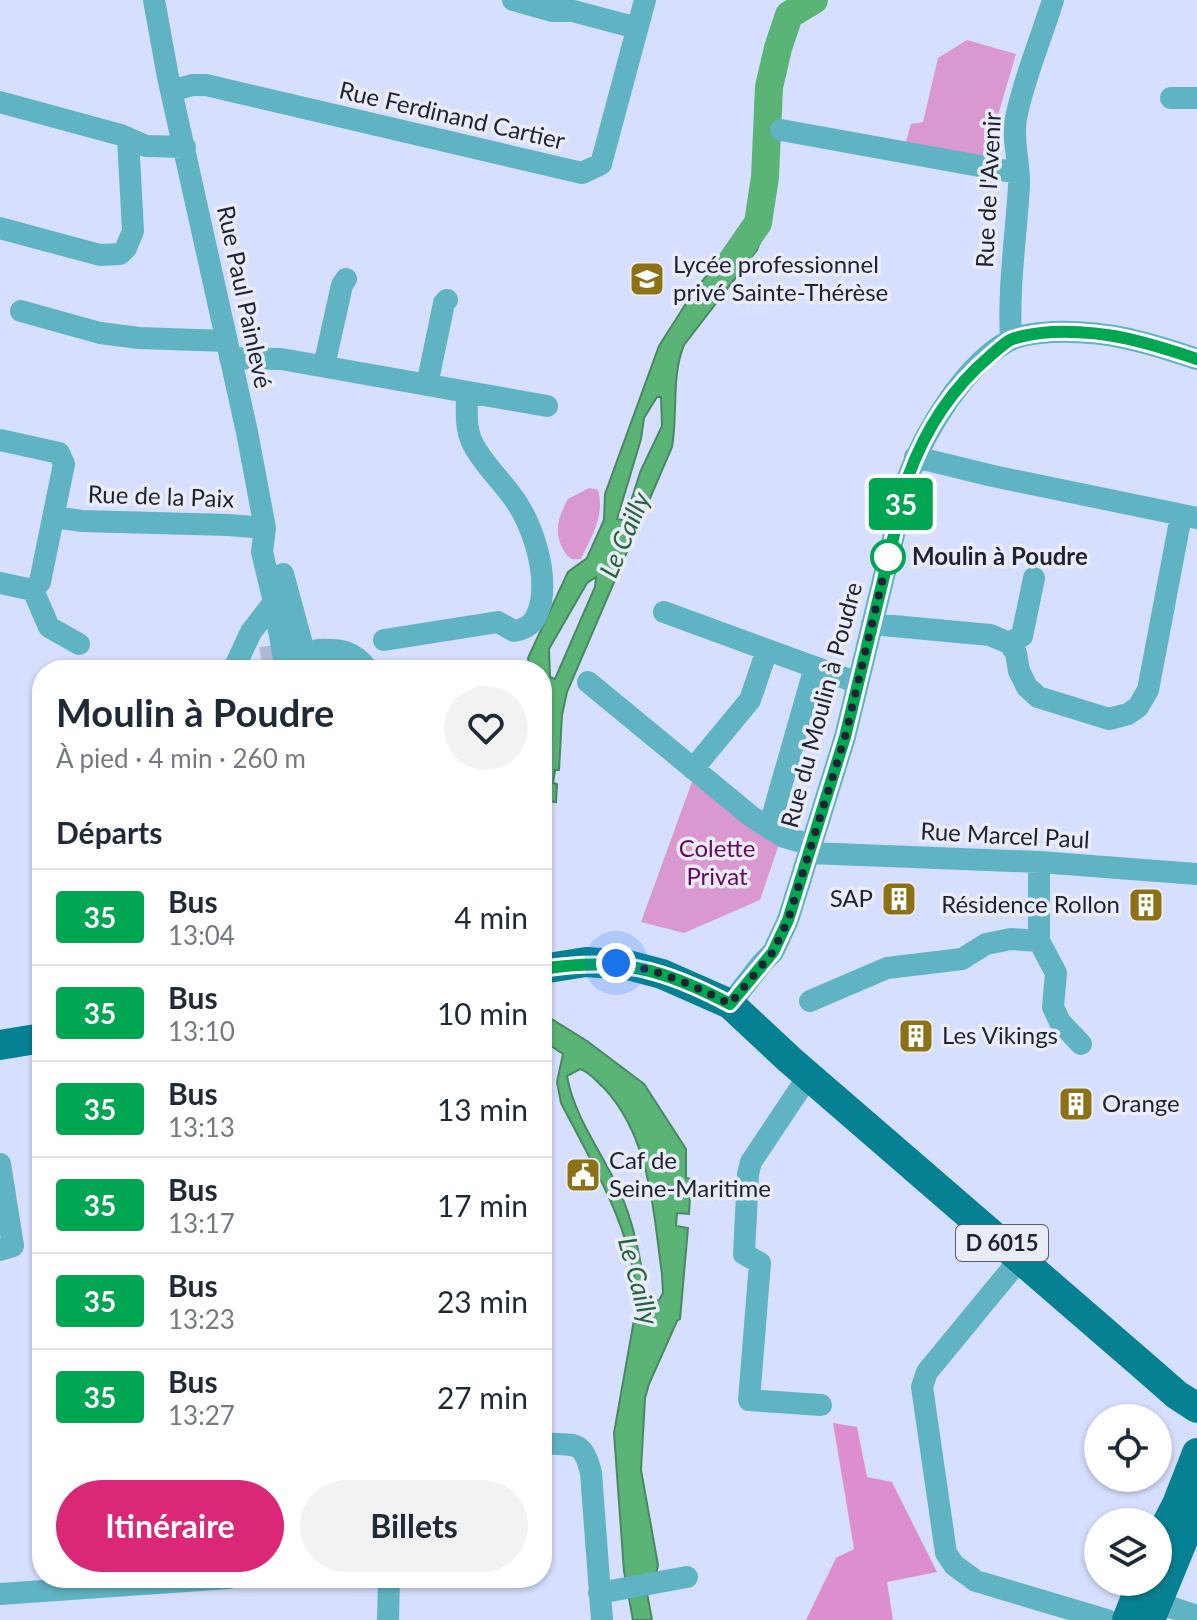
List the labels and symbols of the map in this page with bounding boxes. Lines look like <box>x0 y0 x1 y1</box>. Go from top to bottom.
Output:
street label: Rue Ferdinand Cartier <box>337 74 568 155</box>
street label: Rue de l'Avenir <box>969 111 1006 269</box>
street label: Rue Paul Painlevé <box>212 203 279 391</box>
place label: Lycée professionnel privé Sainte-Thérèse <box>673 249 888 306</box>
school or university icon: Lycée professionnel privé Sainte-Thérèse <box>628 260 666 298</box>
street label: Rue de la Paix <box>87 478 235 513</box>
line badge: 35 <box>865 478 937 530</box>
water label: Le Cailly <box>592 487 656 582</box>
marker: Moulin à Poudre <box>871 540 905 574</box>
place label: Moulin à Poudre <box>912 541 1088 570</box>
street label: Rue du Moulin à Poudre <box>774 579 867 830</box>
street label: Rue Marcel Paul <box>920 816 1091 853</box>
park label: Colette Privat <box>679 833 755 890</box>
building icon: SAP <box>880 880 918 918</box>
place label: SAP <box>830 883 873 912</box>
building icon: Résidence Rollon <box>1127 886 1165 924</box>
place label: Résidence Rollon <box>941 889 1120 918</box>
your location <box>596 943 636 983</box>
building icon: Les Vikings <box>897 1017 935 1055</box>
place label: Les Vikings <box>942 1020 1058 1049</box>
building icon: Orange <box>1057 1085 1095 1123</box>
place label: Orange <box>1102 1088 1180 1117</box>
place label: Caf de Seine-Maritime <box>609 1145 771 1202</box>
public building icon: Caf de Seine-Maritime <box>564 1156 602 1194</box>
road number: D 6015 <box>956 1225 1048 1261</box>
water label: Le Cailly <box>612 1233 666 1329</box>

